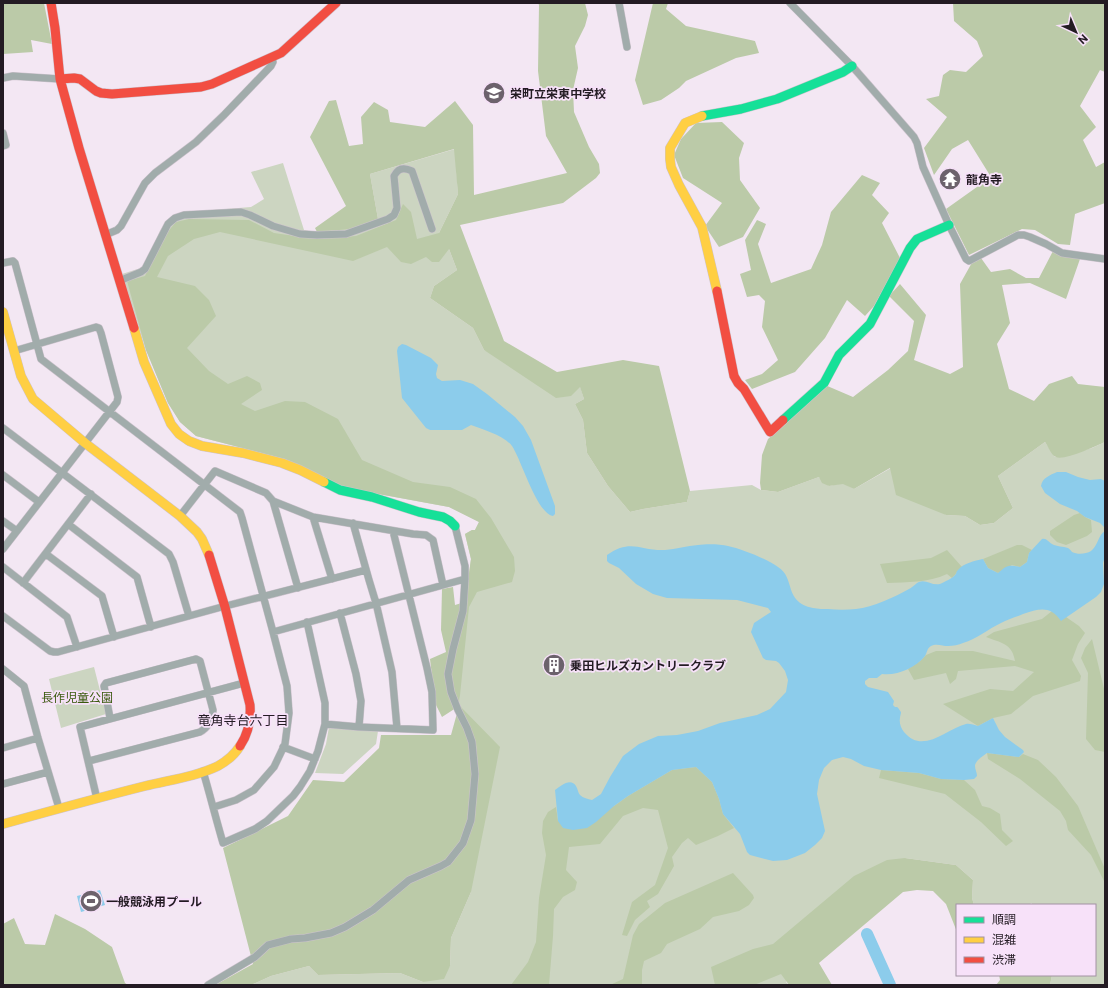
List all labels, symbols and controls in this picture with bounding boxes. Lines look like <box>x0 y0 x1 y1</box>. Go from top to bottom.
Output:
north arrow <box>1056 12 1096 52</box>
text: N <box>1076 32 1091 47</box>
school or university icon: 栄町立栄東中学校 <box>481 80 507 106</box>
place label: 栄町立栄東中学校 <box>510 86 606 100</box>
temple icon: 龍角寺 <box>937 166 963 192</box>
place label: 龍角寺 <box>966 172 1002 186</box>
building icon: 乗田ヒルズカントリークラブ <box>541 652 567 678</box>
place label: 乗田ヒルズカントリークラブ <box>570 658 726 672</box>
park label: 長作児童公園 <box>41 690 113 704</box>
district label: 竜角寺台六丁目 <box>197 712 289 728</box>
sports icon: 一般競泳用プール <box>78 888 104 914</box>
place label: 一般競泳用プール <box>106 894 202 908</box>
legend <box>956 904 1096 976</box>
text: 順調 <box>992 912 1016 926</box>
text: 混雑 <box>992 932 1016 946</box>
text: 渋滞 <box>992 952 1016 966</box>

